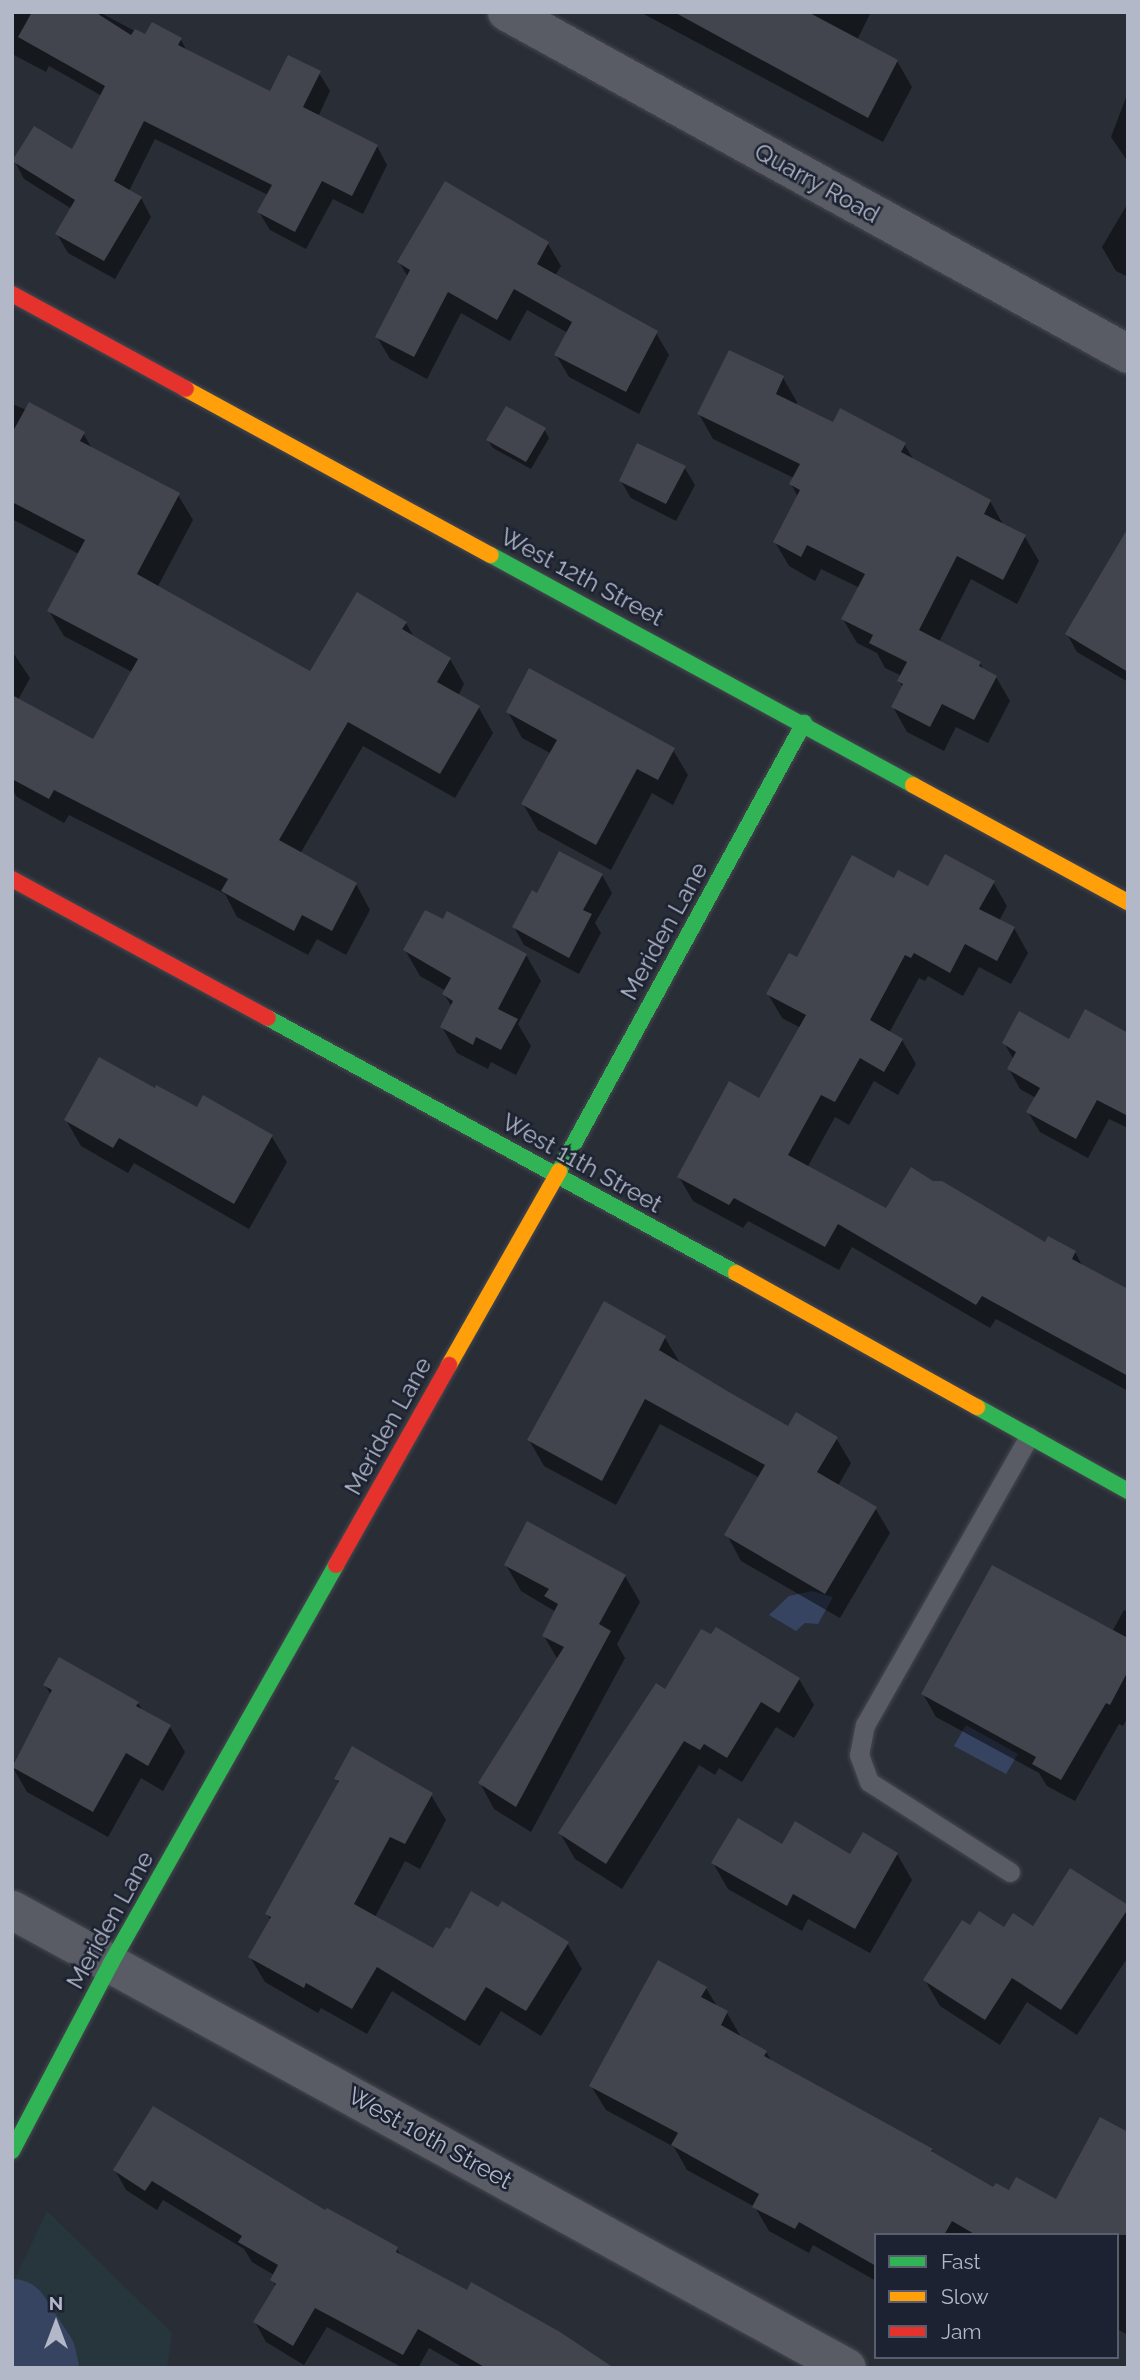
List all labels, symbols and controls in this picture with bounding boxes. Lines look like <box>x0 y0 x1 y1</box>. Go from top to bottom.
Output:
street label: Quarry Road <box>749 137 885 229</box>
street label: West 12th Street <box>495 522 669 632</box>
street label: Meriden Lane <box>614 857 714 1005</box>
street label: West 11th Street <box>497 1107 667 1219</box>
street label: Meriden Lane <box>338 1352 438 1500</box>
street label: Meriden Lane <box>60 1846 160 1994</box>
street label: West 10th Street <box>343 2081 517 2195</box>
legend <box>874 2233 1119 2359</box>
text: Fast <box>941 2249 981 2274</box>
text: Slow <box>941 2284 989 2309</box>
north arrow <box>21 2289 91 2359</box>
text: N <box>49 2292 63 2314</box>
text: Jam <box>941 2319 982 2344</box>

